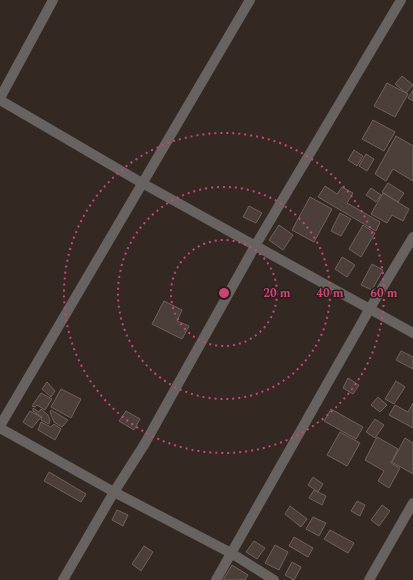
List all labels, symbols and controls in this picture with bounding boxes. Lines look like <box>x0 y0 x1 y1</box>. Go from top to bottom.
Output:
text: 20 m <box>263 284 291 303</box>
text: 40 m <box>316 284 344 303</box>
text: 60 m <box>370 284 398 303</box>
centre of rings <box>217 286 231 300</box>

